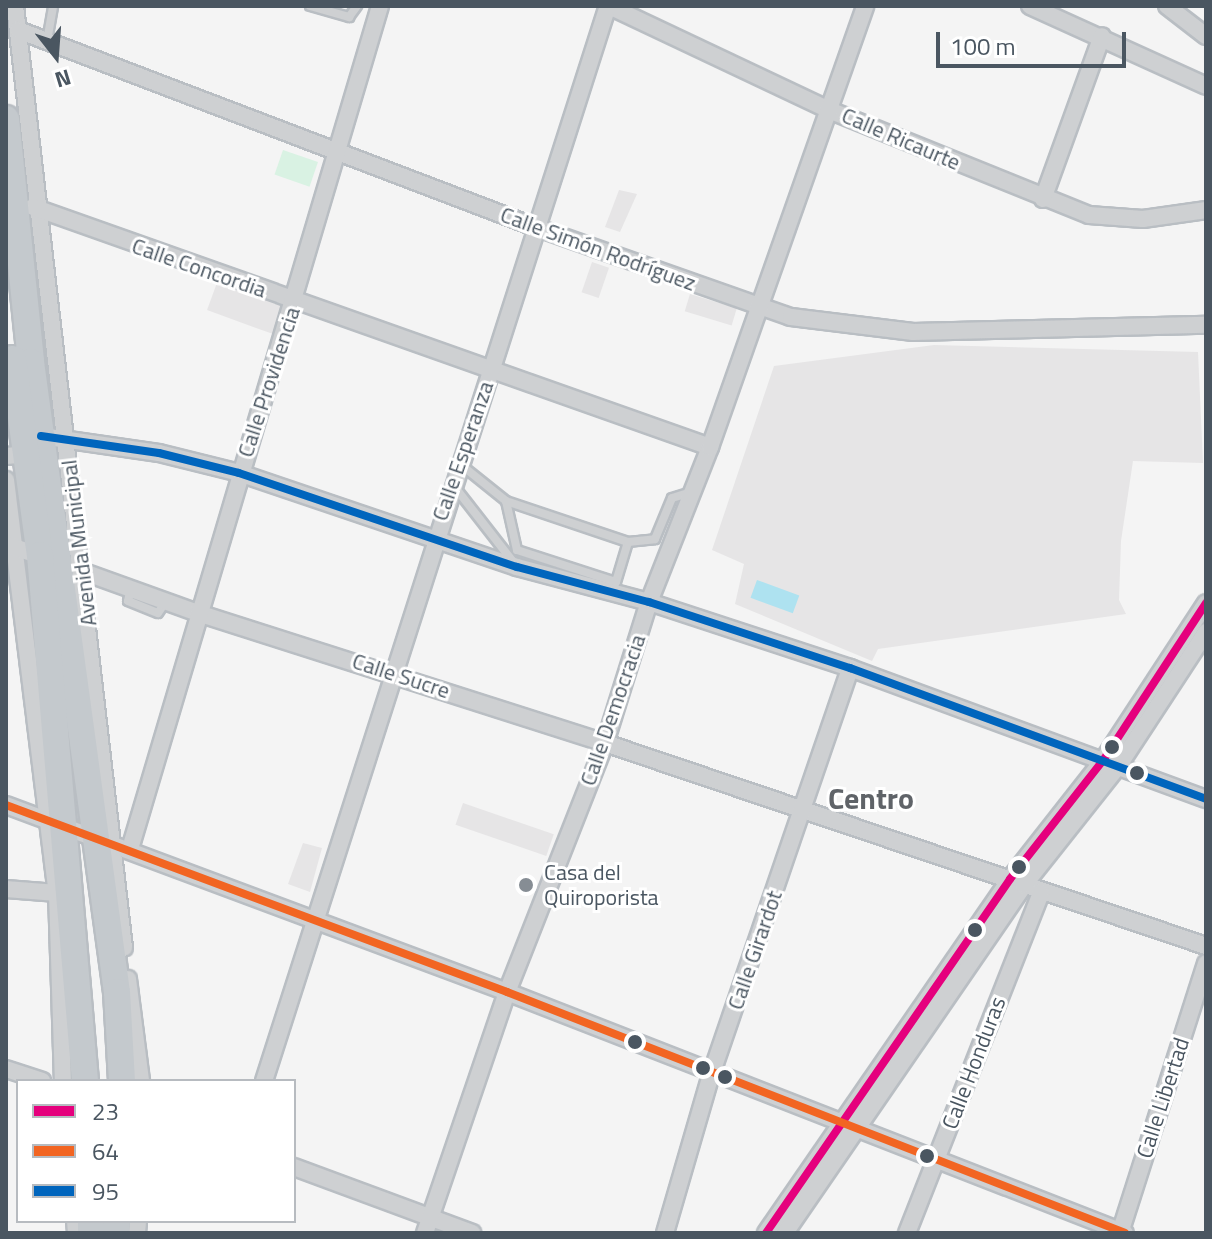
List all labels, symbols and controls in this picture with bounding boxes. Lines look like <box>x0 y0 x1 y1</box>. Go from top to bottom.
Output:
north arrow <box>16 16 96 96</box>
scale bar <box>940 16 1130 66</box>
text: 100 m <box>950 28 1016 64</box>
text: N <box>51 60 75 97</box>
street label: Calle Ricaurte <box>838 102 964 176</box>
street label: Calle Simón Rodríguez <box>497 201 699 297</box>
street label: Calle Concordia <box>128 233 270 303</box>
street label: Calle Providencia <box>232 304 306 460</box>
street label: Calle Esperanza <box>427 378 499 524</box>
street label: Avenida Municipal <box>56 458 102 628</box>
street label: Calle Democracia <box>575 631 651 789</box>
street label: Calle Sucre <box>349 648 453 704</box>
unlabelled marker <box>1104 739 1120 755</box>
unlabelled marker <box>1129 765 1145 781</box>
district label: Centro <box>828 780 914 816</box>
place label: Casa del Quiroporista <box>544 859 659 910</box>
unlabelled marker <box>1011 859 1027 875</box>
marker: Casa del Quiroporista <box>515 874 537 896</box>
street label: Calle Girardot <box>722 887 788 1013</box>
unlabelled marker <box>967 922 983 938</box>
street label: Calle Honduras <box>937 993 1011 1133</box>
unlabelled marker <box>627 1034 643 1050</box>
street label: Calle Libertad <box>1131 1034 1195 1162</box>
unlabelled marker <box>695 1060 711 1076</box>
unlabelled marker <box>717 1069 733 1085</box>
legend <box>16 1079 296 1223</box>
text: 23 <box>92 1093 119 1129</box>
text: 64 <box>92 1133 119 1169</box>
unlabelled marker <box>919 1148 935 1164</box>
text: 95 <box>92 1173 119 1209</box>

